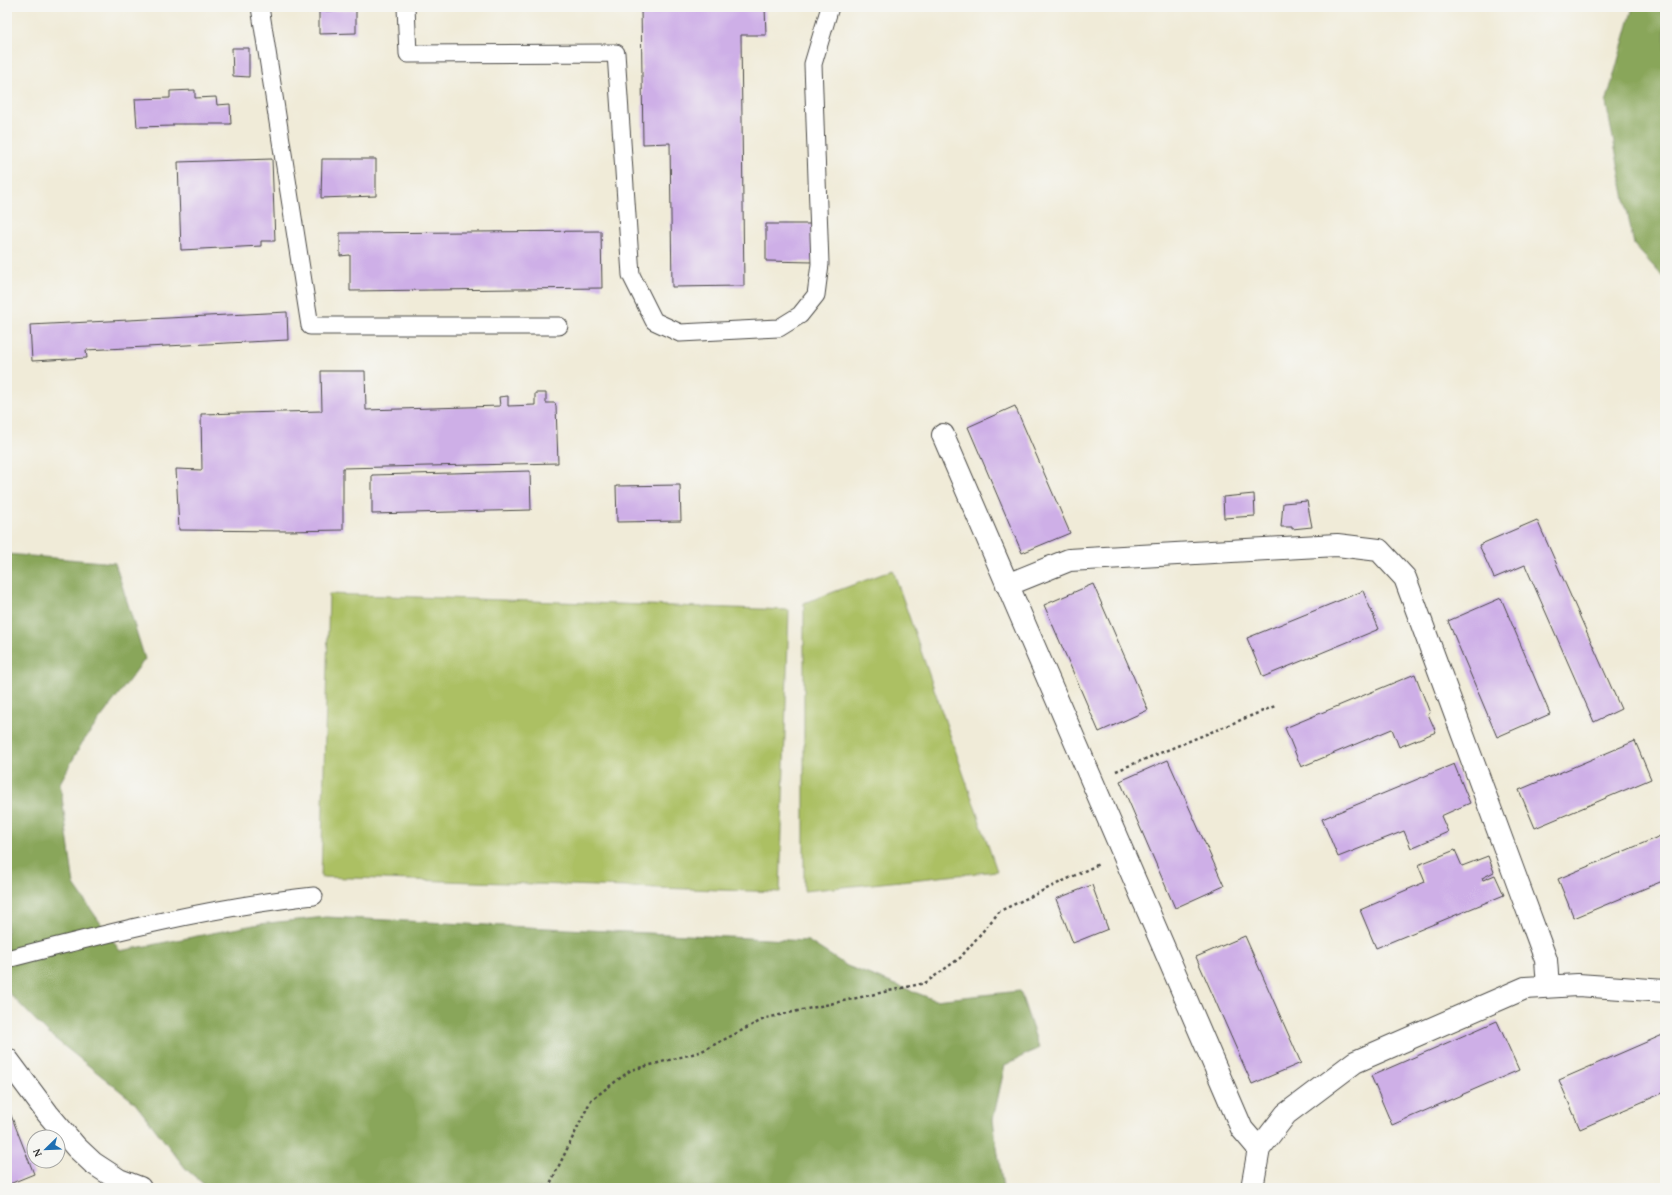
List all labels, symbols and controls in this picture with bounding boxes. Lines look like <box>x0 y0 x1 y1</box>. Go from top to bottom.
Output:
north arrow <box>26 1129 66 1169</box>
text: N <box>28 1146 46 1159</box>

